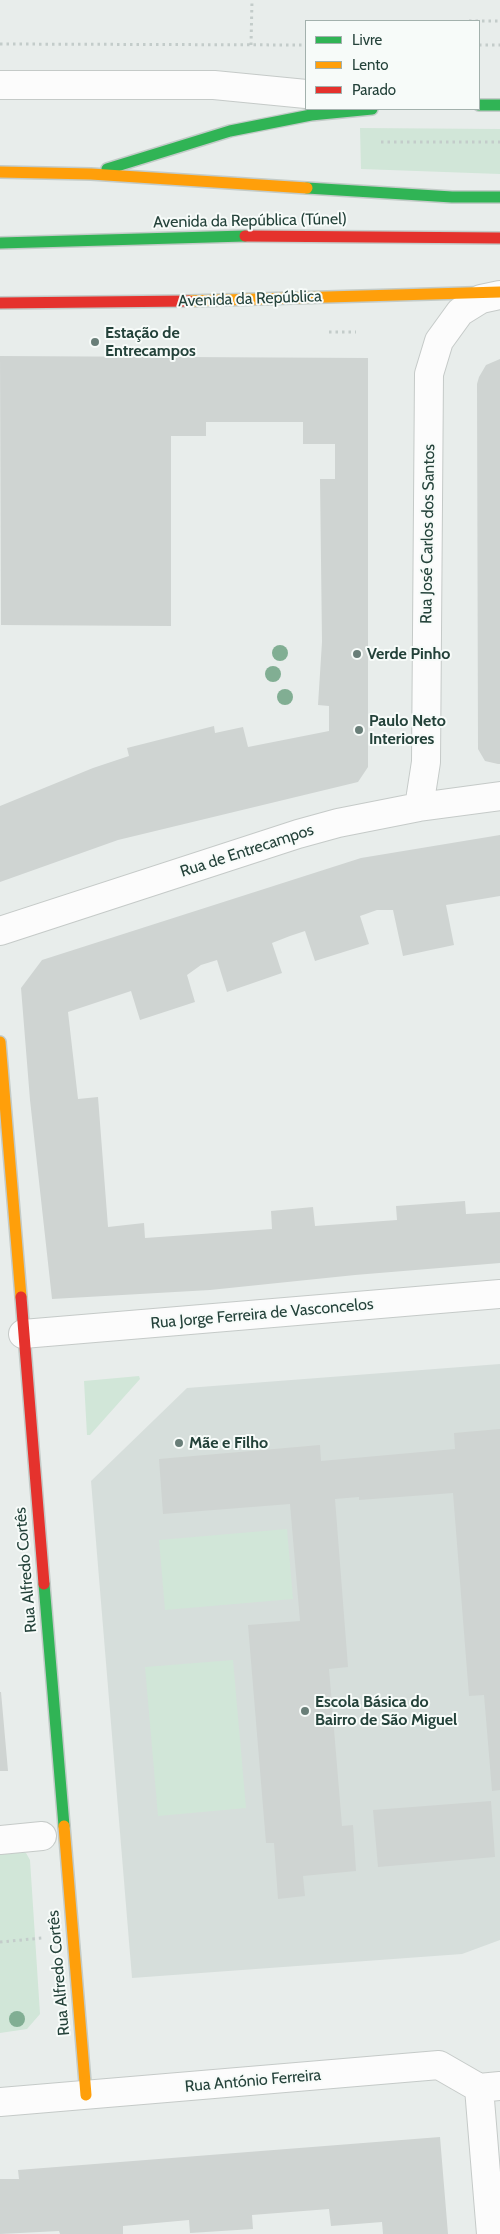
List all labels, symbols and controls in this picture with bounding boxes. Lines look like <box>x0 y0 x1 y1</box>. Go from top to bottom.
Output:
legend <box>305 20 480 110</box>
text: Livre <box>352 31 382 49</box>
text: Lento <box>352 56 389 74</box>
text: Parado <box>352 81 396 99</box>
street label: Avenida da República (Túnel) <box>153 210 347 232</box>
street label: Avenida da República <box>178 287 322 311</box>
place label: Estação de Entrecampos <box>105 323 196 361</box>
marker: Estação de Entrecampos <box>89 336 101 348</box>
street label: Rua José Carlos dos Santos <box>417 444 439 624</box>
place label: Verde Pinho <box>367 644 450 664</box>
marker: Verde Pinho <box>351 648 363 660</box>
place label: Paulo Neto Interiores <box>369 711 446 749</box>
marker: Paulo Neto Interiores <box>353 724 365 736</box>
street label: Rua de Entrecampos <box>178 820 316 882</box>
street label: Rua Jorge Ferreira de Vasconcelos <box>150 1295 374 1333</box>
place label: Mãe e Filho <box>189 1433 268 1453</box>
marker: Mãe e Filho <box>173 1437 185 1449</box>
street label: Rua Alfredo Cortês <box>11 1506 41 1634</box>
place label: Escola Básica do Bairro de São Miguel <box>315 1692 457 1730</box>
marker: Escola Básica do Bairro de São Miguel <box>299 1705 311 1717</box>
street label: Rua Alfredo Cortês <box>44 1909 74 2037</box>
street label: Rua António Ferreira <box>184 2065 322 2097</box>

